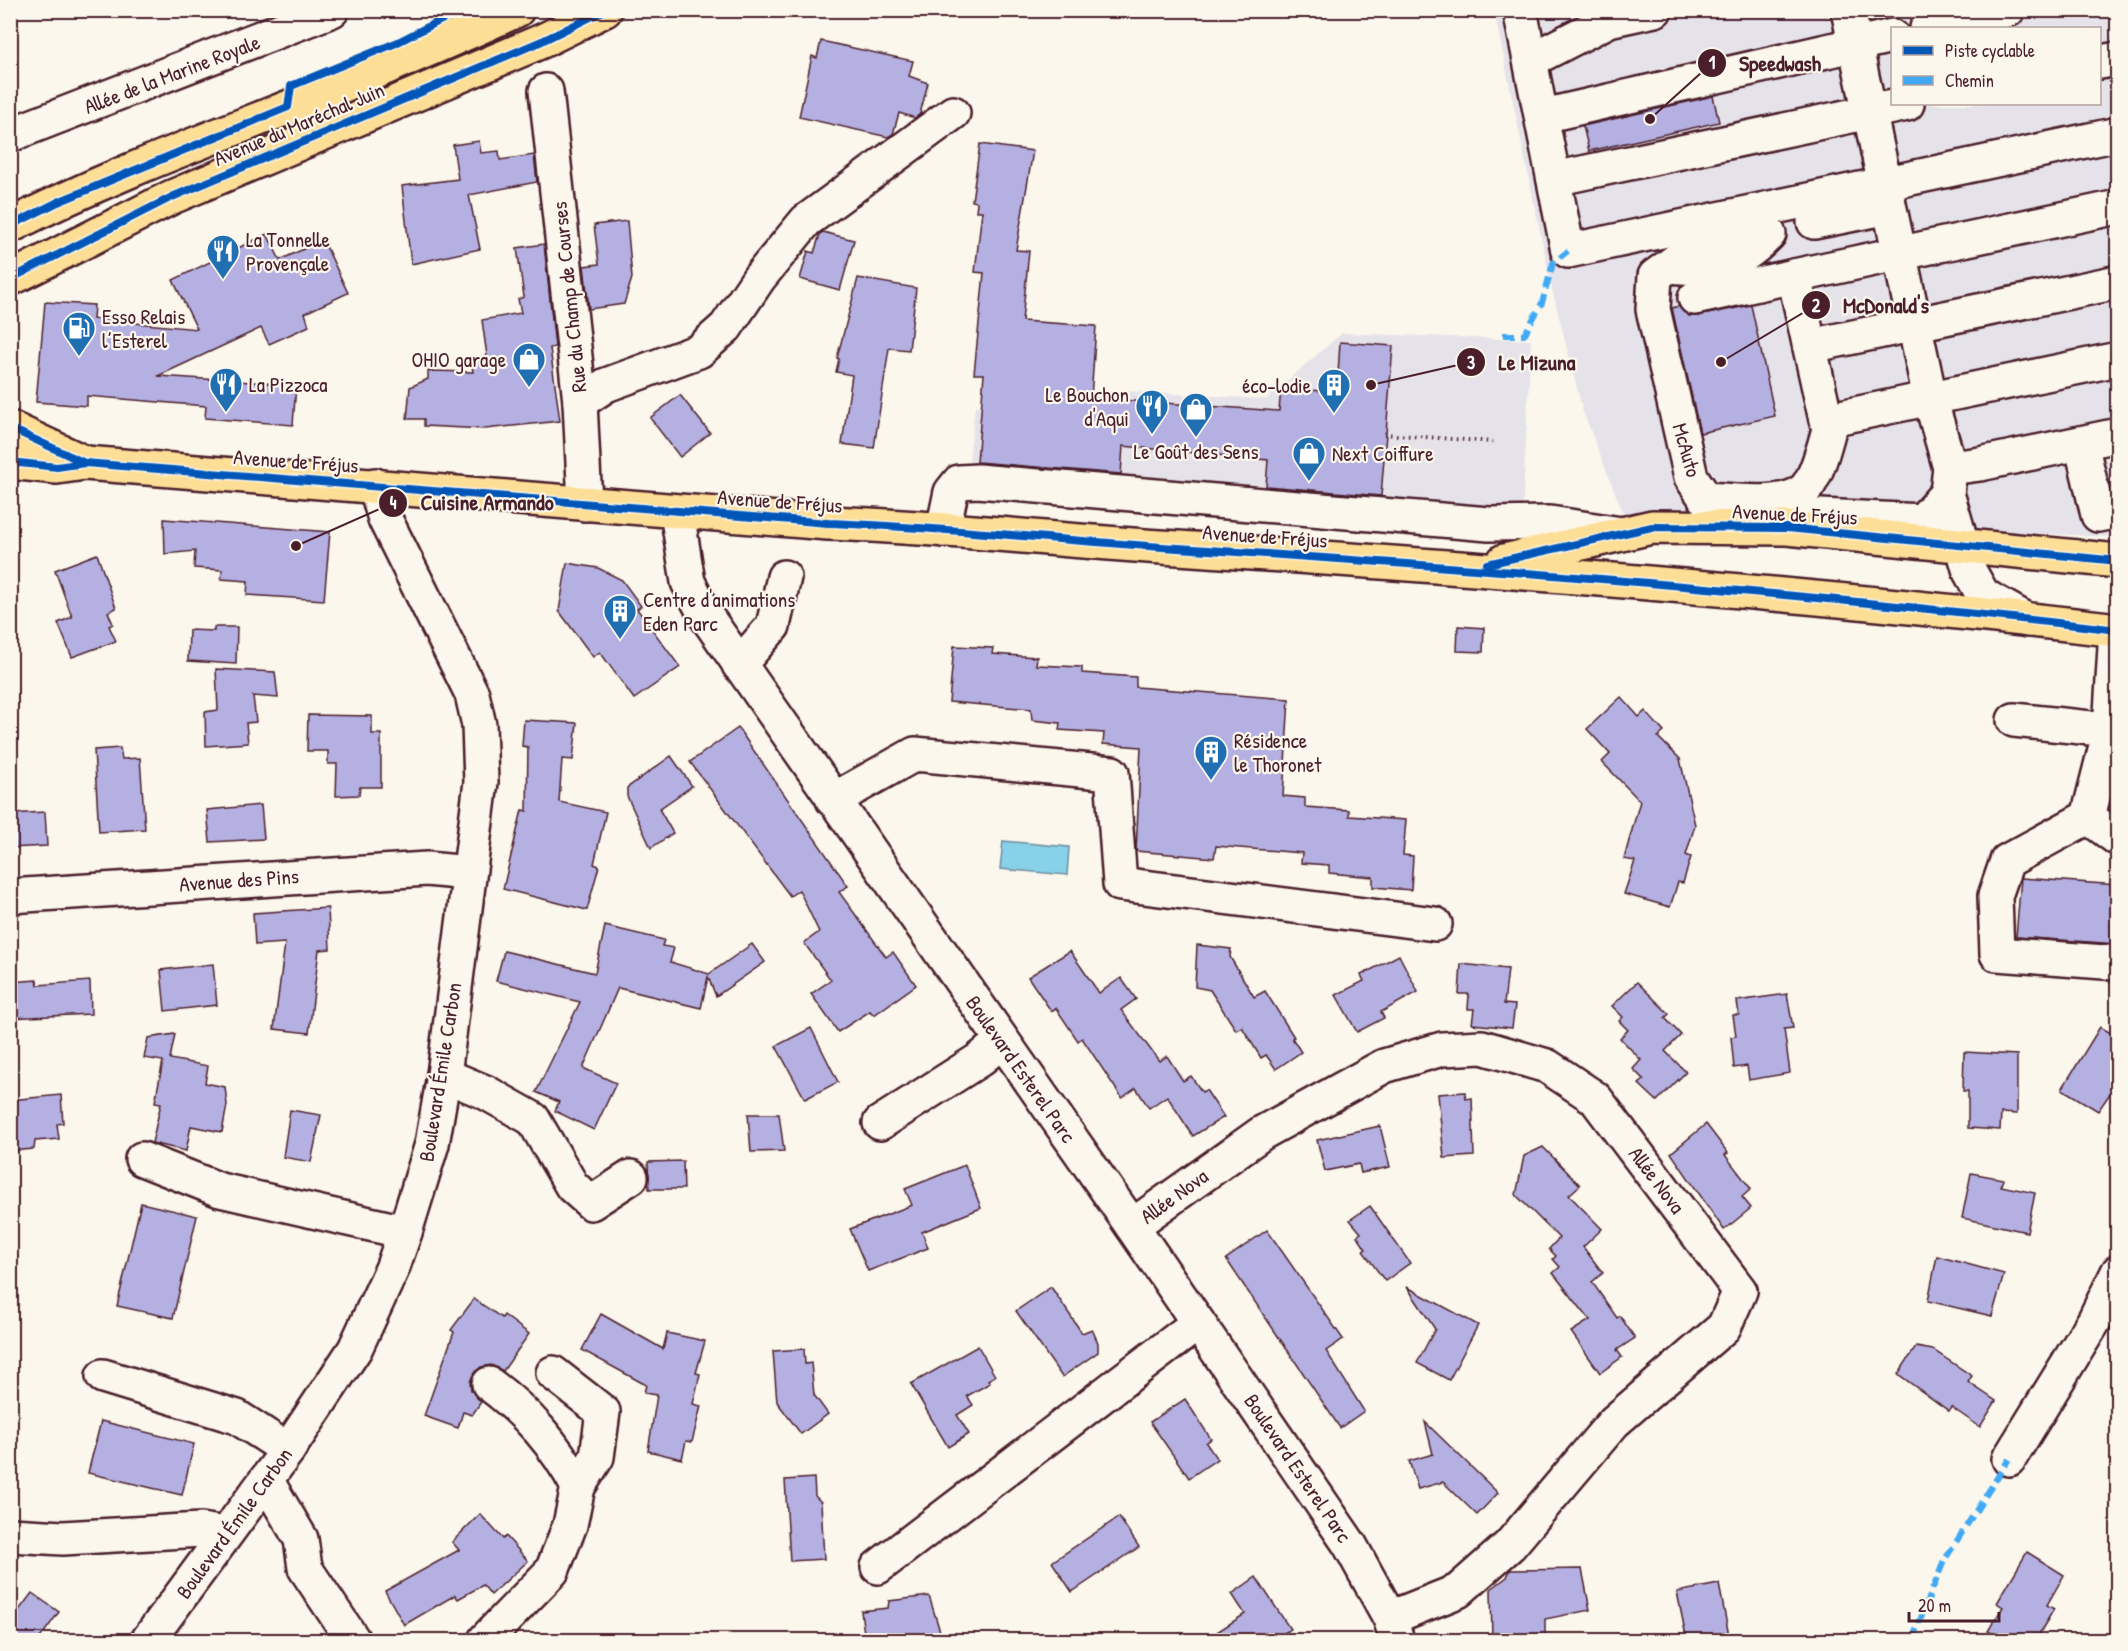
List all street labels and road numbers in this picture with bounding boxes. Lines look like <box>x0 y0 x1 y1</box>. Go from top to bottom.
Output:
street label: Allée de la Marine Royale <box>80 27 264 121</box>
street label: Avenue du Maréchal Juin <box>209 75 389 173</box>
street label: Rue du Champ de Courses <box>545 200 593 394</box>
street label: McAuto <box>1665 420 1709 480</box>
street label: Avenue de Fréjus <box>233 442 359 480</box>
street label: Avenue de Fréjus <box>717 482 843 520</box>
street label: Avenue de Fréjus <box>1732 496 1858 532</box>
street label: Avenue de Fréjus <box>1202 517 1328 555</box>
street label: Avenue des Pins <box>178 861 300 899</box>
street label: Boulevard Émile Carbon <box>412 981 468 1163</box>
street label: Boulevard Esterel Parc <box>959 990 1083 1149</box>
street label: Allée Nova <box>1622 1140 1692 1220</box>
street label: Allée Nova <box>1134 1162 1214 1230</box>
street label: Boulevard Esterel Parc <box>1237 1388 1359 1549</box>
street label: Boulevard Émile Carbon <box>169 1441 299 1605</box>

